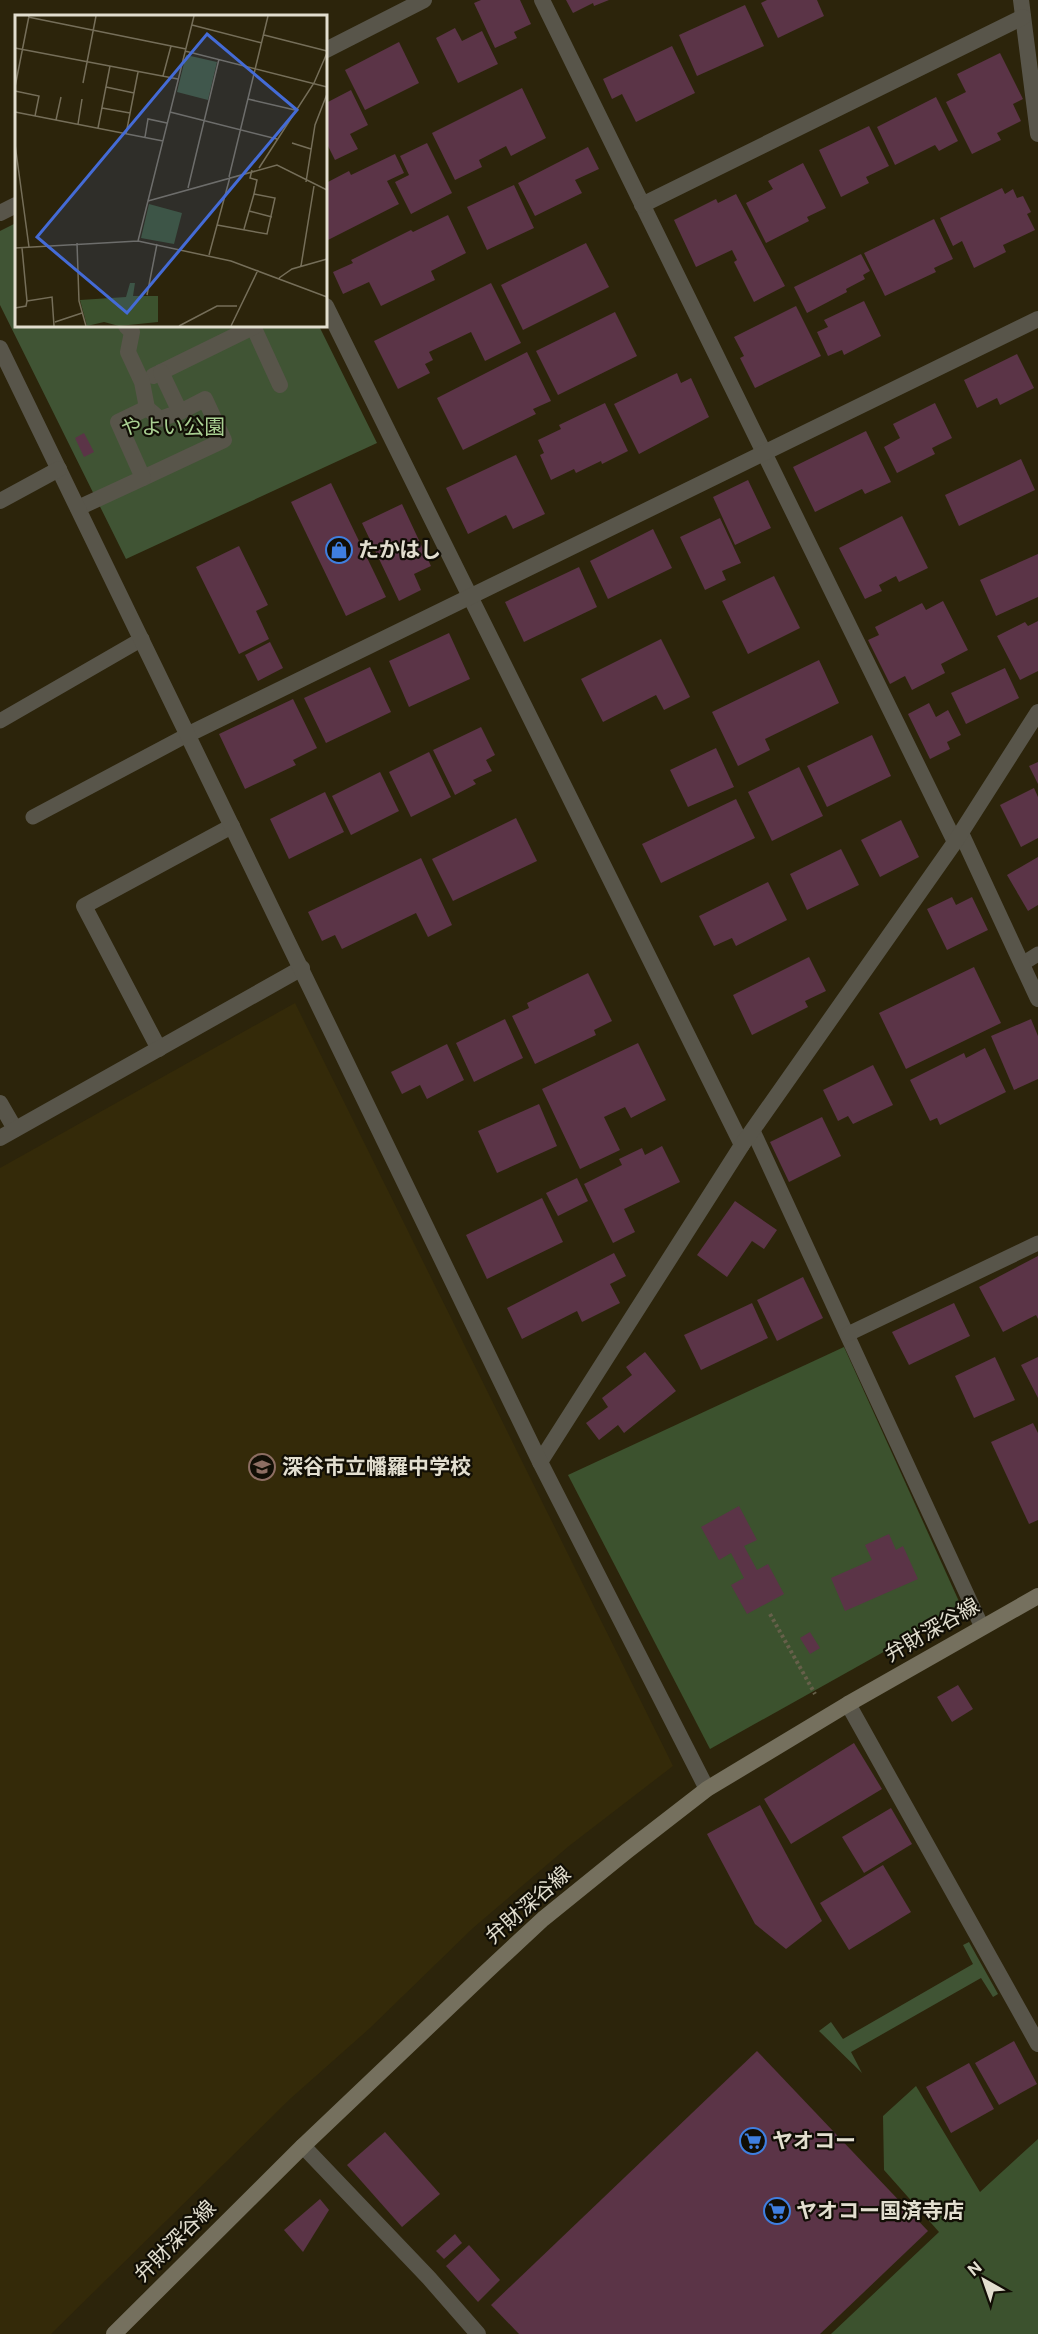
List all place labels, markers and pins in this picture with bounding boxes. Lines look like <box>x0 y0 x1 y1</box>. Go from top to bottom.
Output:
shop icon: たかはし <box>324 535 354 565</box>
place label: たかはし <box>358 537 441 562</box>
school or university icon: 深谷市立幡羅中学校 <box>247 1452 277 1482</box>
place label: 深谷市立幡羅中学校 <box>282 1454 471 1479</box>
supermarket icon: ヤオコー <box>738 2126 768 2156</box>
place label: ヤオコー <box>772 2128 856 2153</box>
supermarket icon: ヤオコー国済寺店 <box>762 2196 792 2226</box>
place label: ヤオコー国済寺店 <box>796 2198 964 2223</box>

